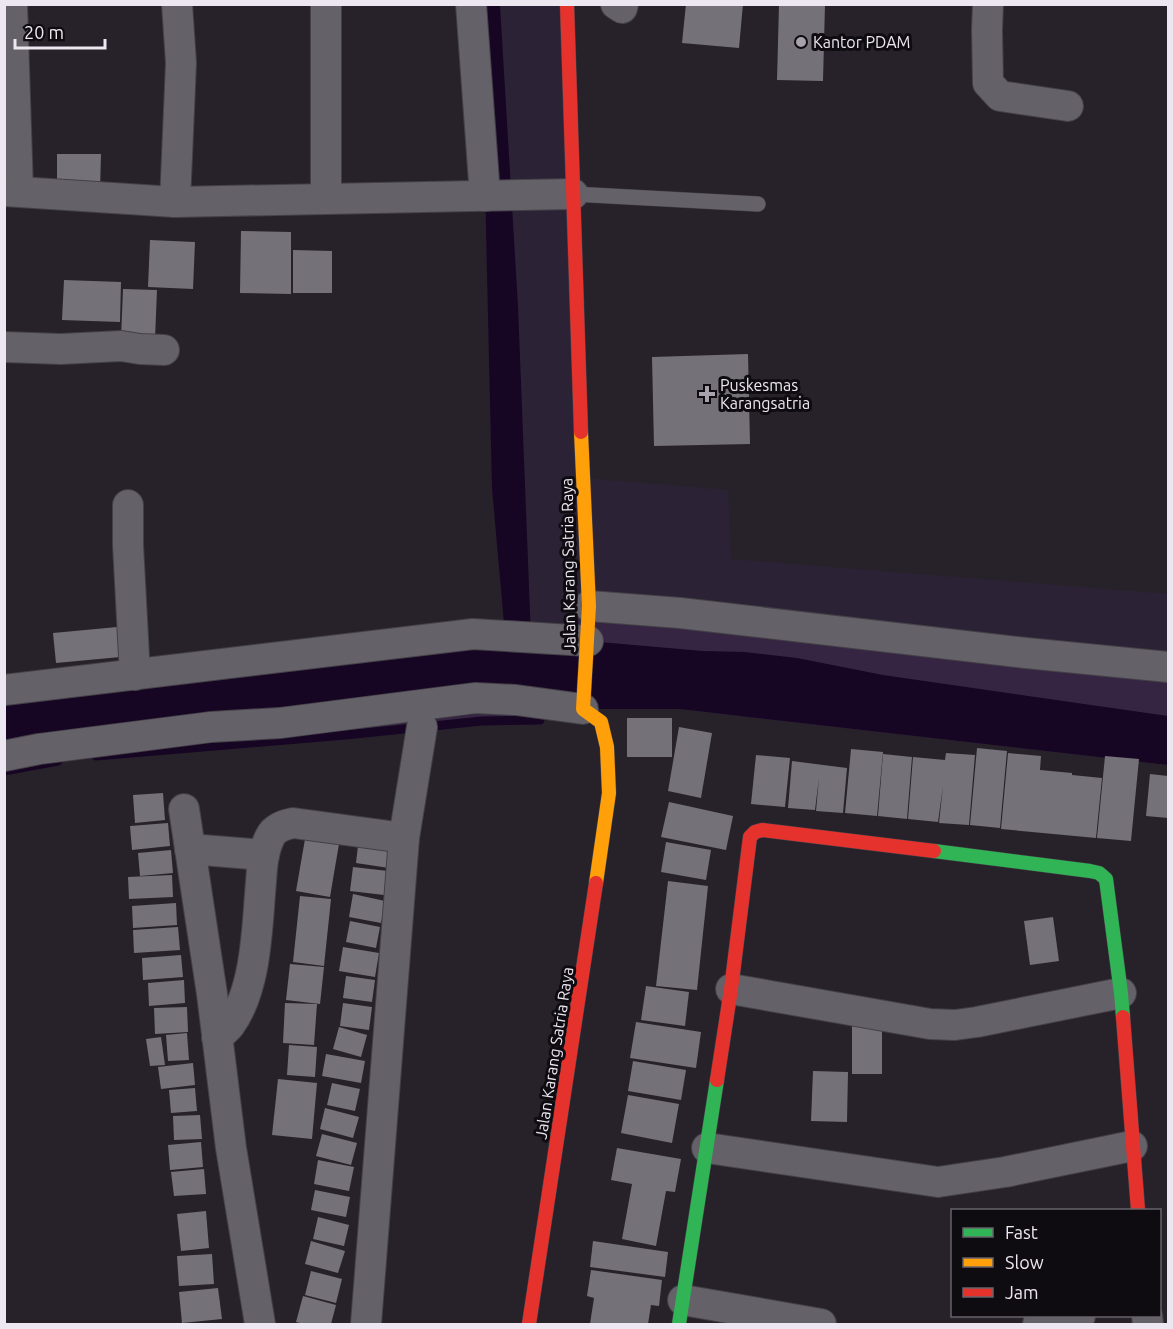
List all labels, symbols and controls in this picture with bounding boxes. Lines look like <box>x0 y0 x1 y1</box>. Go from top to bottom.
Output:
scale bar <box>15 12 105 50</box>
text: 20 m <box>24 22 64 42</box>
place label: Kantor PDAM <box>813 33 910 51</box>
marker: Kantor PDAM <box>794 35 808 49</box>
place label: Puskesmas Karangsatria <box>720 376 810 412</box>
marker: Puskesmas Karangsatria <box>698 385 716 403</box>
street label: Jalan Karang Satria Raya <box>557 478 579 652</box>
street label: Jalan Karang Satria Raya <box>531 965 577 1141</box>
legend <box>951 1209 1161 1317</box>
text: Fast <box>1005 1222 1038 1242</box>
text: Slow <box>1005 1252 1044 1272</box>
text: Jam <box>1005 1282 1039 1302</box>

